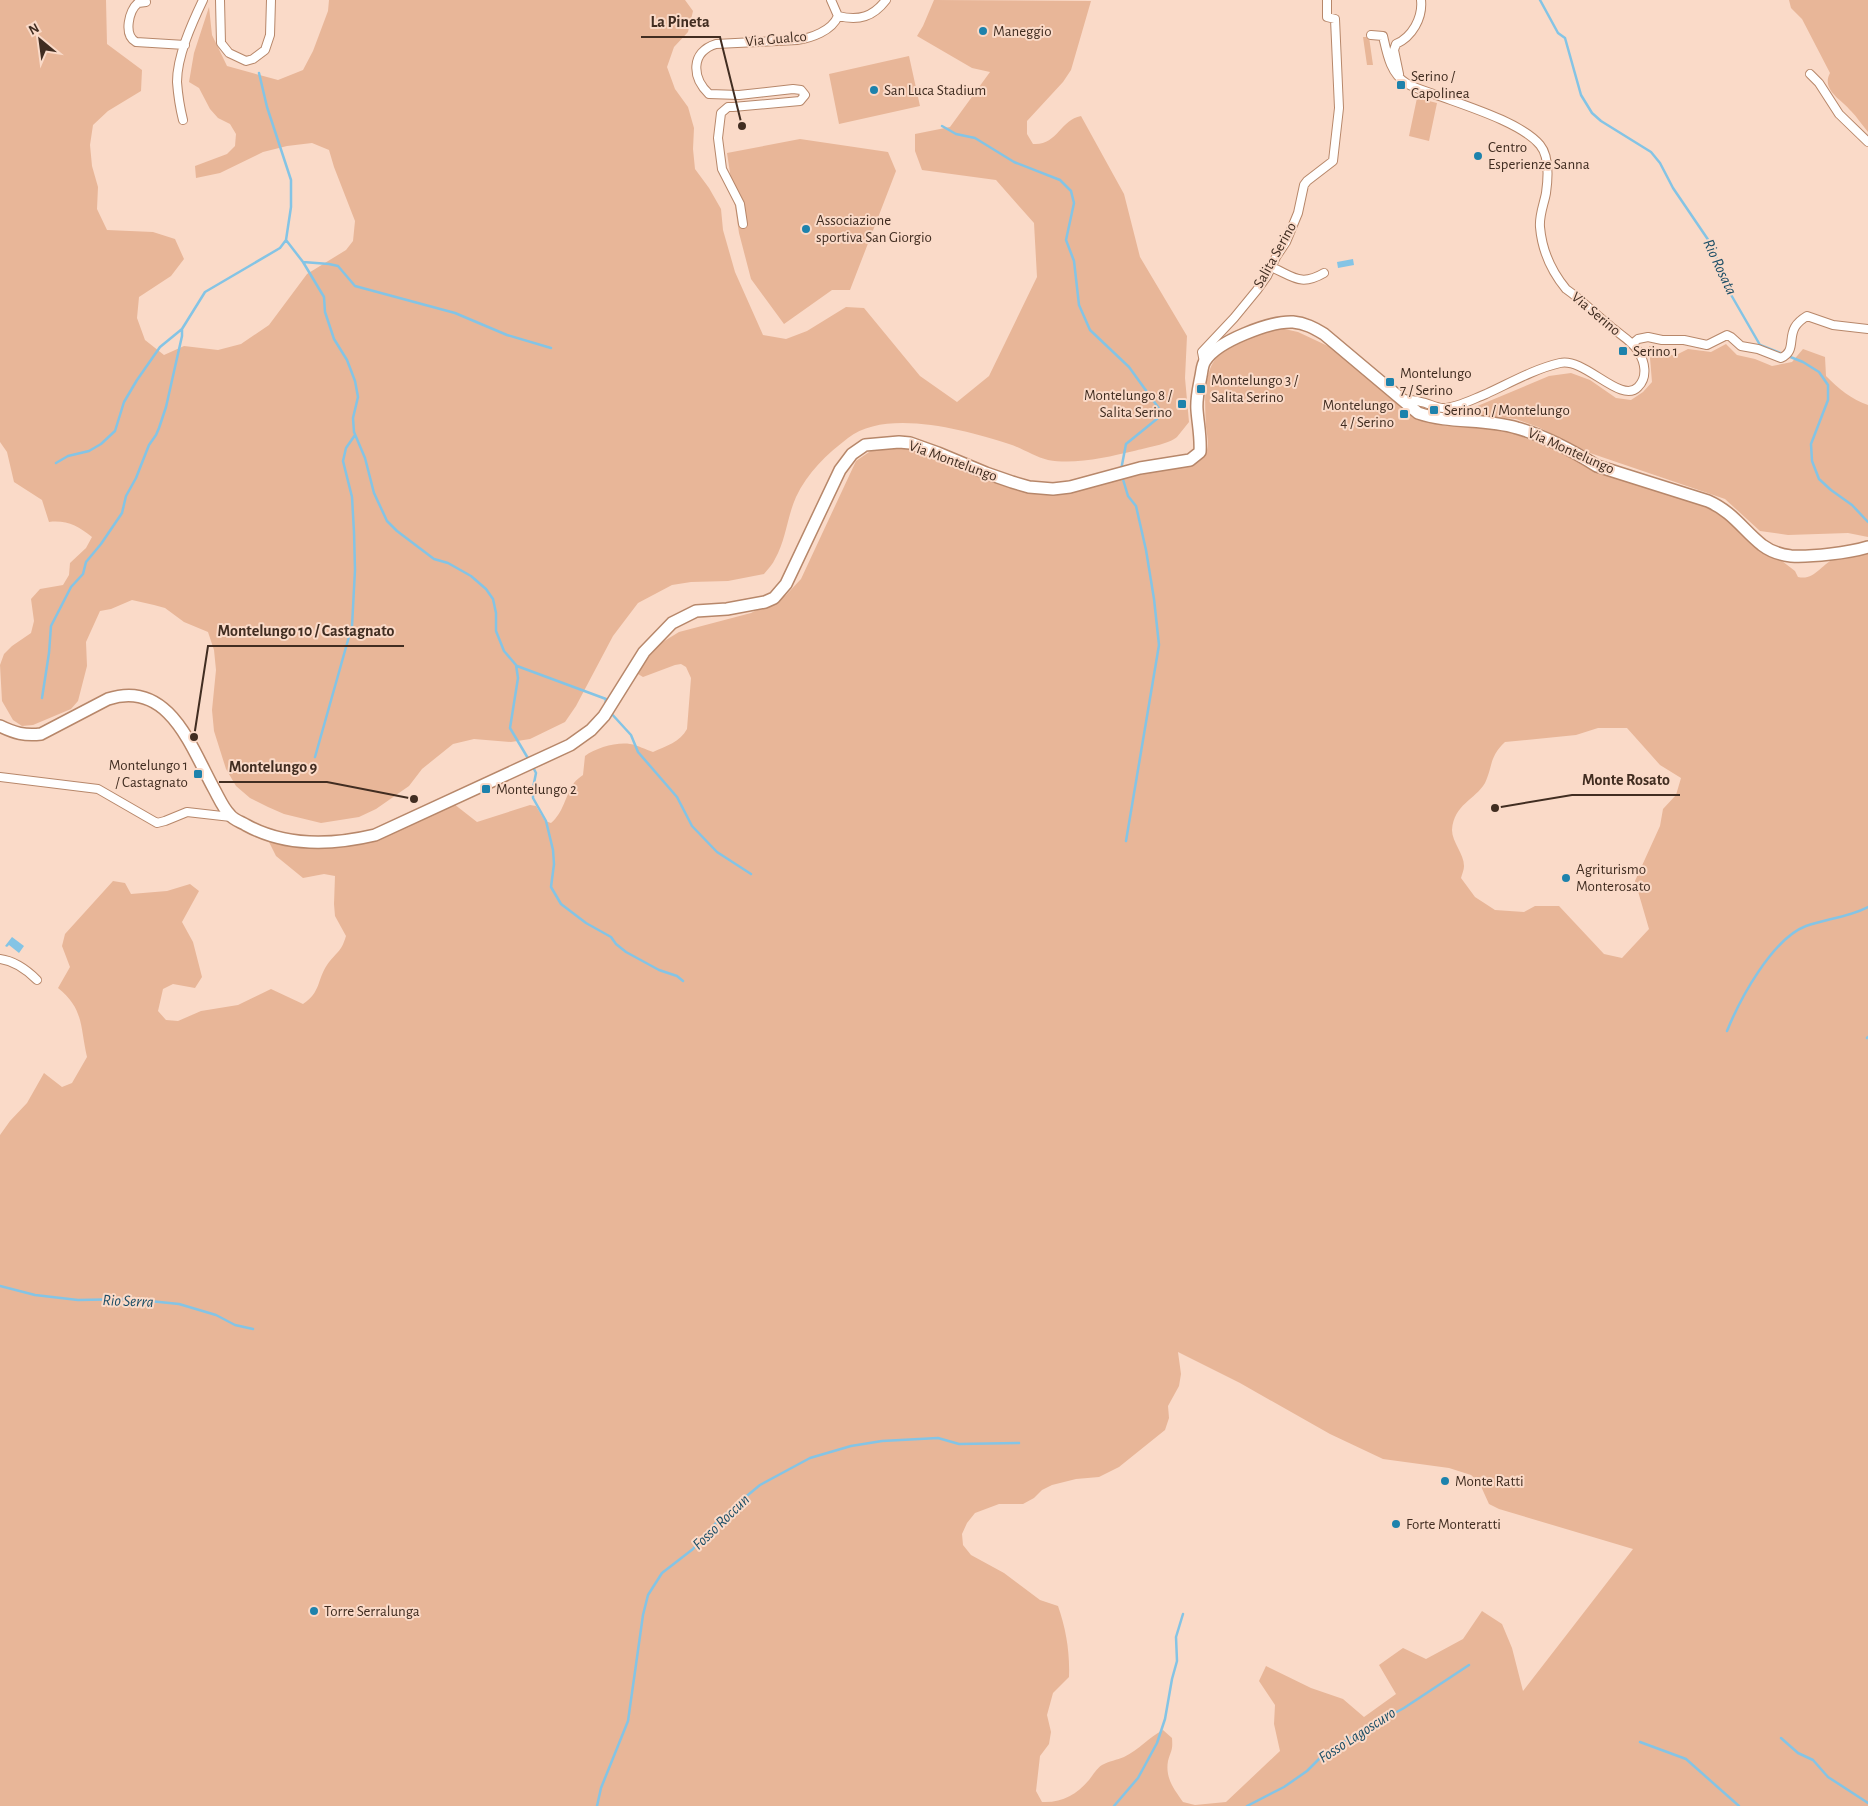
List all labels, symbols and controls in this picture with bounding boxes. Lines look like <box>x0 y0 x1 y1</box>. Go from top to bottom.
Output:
callout: La Pineta <box>641 6 720 37</box>
text: La Pineta <box>650 14 710 30</box>
north arrow <box>15 15 65 65</box>
text: N <box>27 21 42 38</box>
place label: Maneggio <box>993 24 1052 39</box>
marker: Maneggio <box>977 25 989 37</box>
street label: Via Gualco <box>745 29 807 49</box>
place label: Serino / Capolinea <box>1411 69 1470 101</box>
marker: Serino / Capolinea <box>1395 79 1407 91</box>
place label: San Luca Stadium <box>884 83 986 98</box>
marker: San Luca Stadium <box>868 84 880 96</box>
place label: Centro Esperienze Sanna <box>1488 140 1590 172</box>
marker: Centro Esperienze Sanna <box>1472 150 1484 162</box>
place label: Associazione sportiva San Giorgio <box>816 213 932 245</box>
street label: Salita Serino <box>1251 220 1299 290</box>
marker: Associazione sportiva San Giorgio <box>800 223 812 235</box>
water label: Rio Rosata <box>1700 237 1740 297</box>
street label: Via Serino <box>1569 289 1623 339</box>
place label: Serino 1 <box>1633 344 1678 359</box>
marker: Serino 1 <box>1617 345 1629 357</box>
place label: Montelungo 7 / Serino <box>1400 366 1472 398</box>
place label: Montelungo 3 / Salita Serino <box>1211 373 1299 405</box>
marker: Montelungo 7 / Serino <box>1384 376 1396 388</box>
marker: Montelungo 3 / Salita Serino <box>1195 383 1207 395</box>
place label: Montelungo 8 / Salita Serino <box>1084 388 1173 420</box>
marker: Montelungo 8 / Salita Serino <box>1176 398 1188 410</box>
place label: Montelungo 4 / Serino <box>1322 398 1394 430</box>
place label: Serino 1 / Montelungo <box>1444 403 1570 418</box>
marker: Serino 1 / Montelungo <box>1428 404 1440 416</box>
marker: Montelungo 4 / Serino <box>1398 408 1410 420</box>
street label: Via Montelungo <box>1525 425 1617 477</box>
street label: Via Montelungo <box>907 438 999 484</box>
callout: Montelungo 10 / Castagnato <box>208 615 404 646</box>
text: Montelungo 10 / Castagnato <box>218 623 394 639</box>
callout: Montelungo 9 <box>219 751 327 782</box>
place label: Montelungo 1 / Castagnato <box>109 758 188 790</box>
text: Montelungo 9 <box>229 759 318 775</box>
callout: Monte Rosato <box>1572 764 1680 795</box>
marker: Montelungo 1 / Castagnato <box>192 768 204 780</box>
text: Monte Rosato <box>1582 772 1670 788</box>
place label: Montelungo 2 <box>496 782 577 797</box>
marker: Montelungo 2 <box>480 783 492 795</box>
place label: Agriturismo Monterosato <box>1576 862 1651 894</box>
marker: Agriturismo Monterosato <box>1560 872 1572 884</box>
water label: Rio Serra <box>102 1292 154 1310</box>
place label: Monte Ratti <box>1455 1474 1524 1489</box>
marker: Monte Ratti <box>1439 1475 1451 1487</box>
water label: Fosso Roccun <box>690 1491 752 1553</box>
place label: Forte Monteratti <box>1406 1517 1501 1532</box>
marker: Forte Monteratti <box>1390 1518 1402 1530</box>
place label: Torre Serralunga <box>324 1604 420 1619</box>
marker: Torre Serralunga <box>308 1605 320 1617</box>
water label: Fosso Lagoscuro <box>1316 1704 1399 1766</box>

